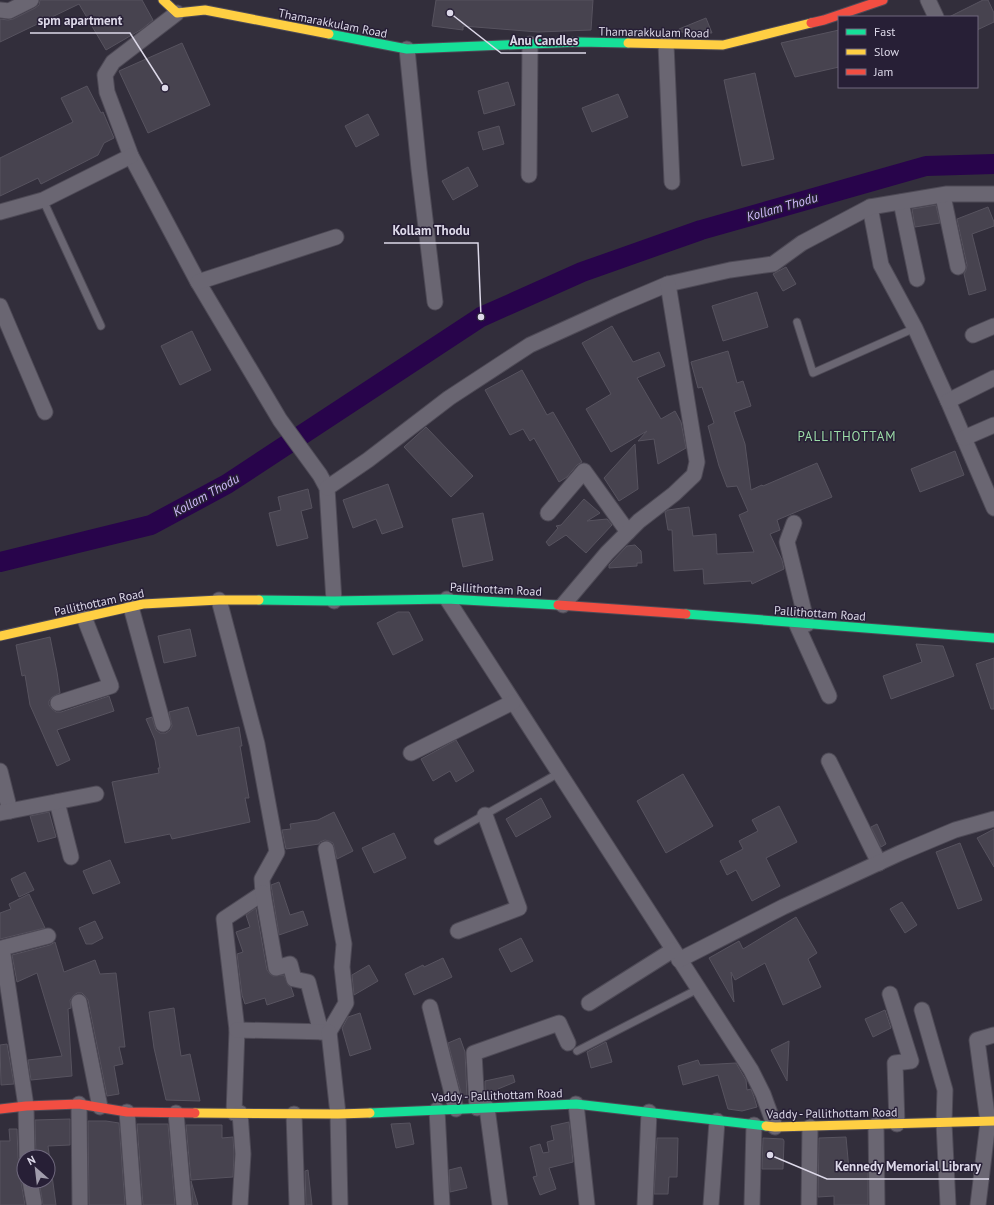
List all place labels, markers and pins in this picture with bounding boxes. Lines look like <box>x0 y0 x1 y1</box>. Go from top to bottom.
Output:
callout: spm apartment <box>30 8 130 33</box>
callout: Anu Candles <box>501 28 586 53</box>
callout: Kollam Thodu <box>384 218 478 243</box>
callout: Kennedy Memorial Library <box>827 1154 989 1179</box>

